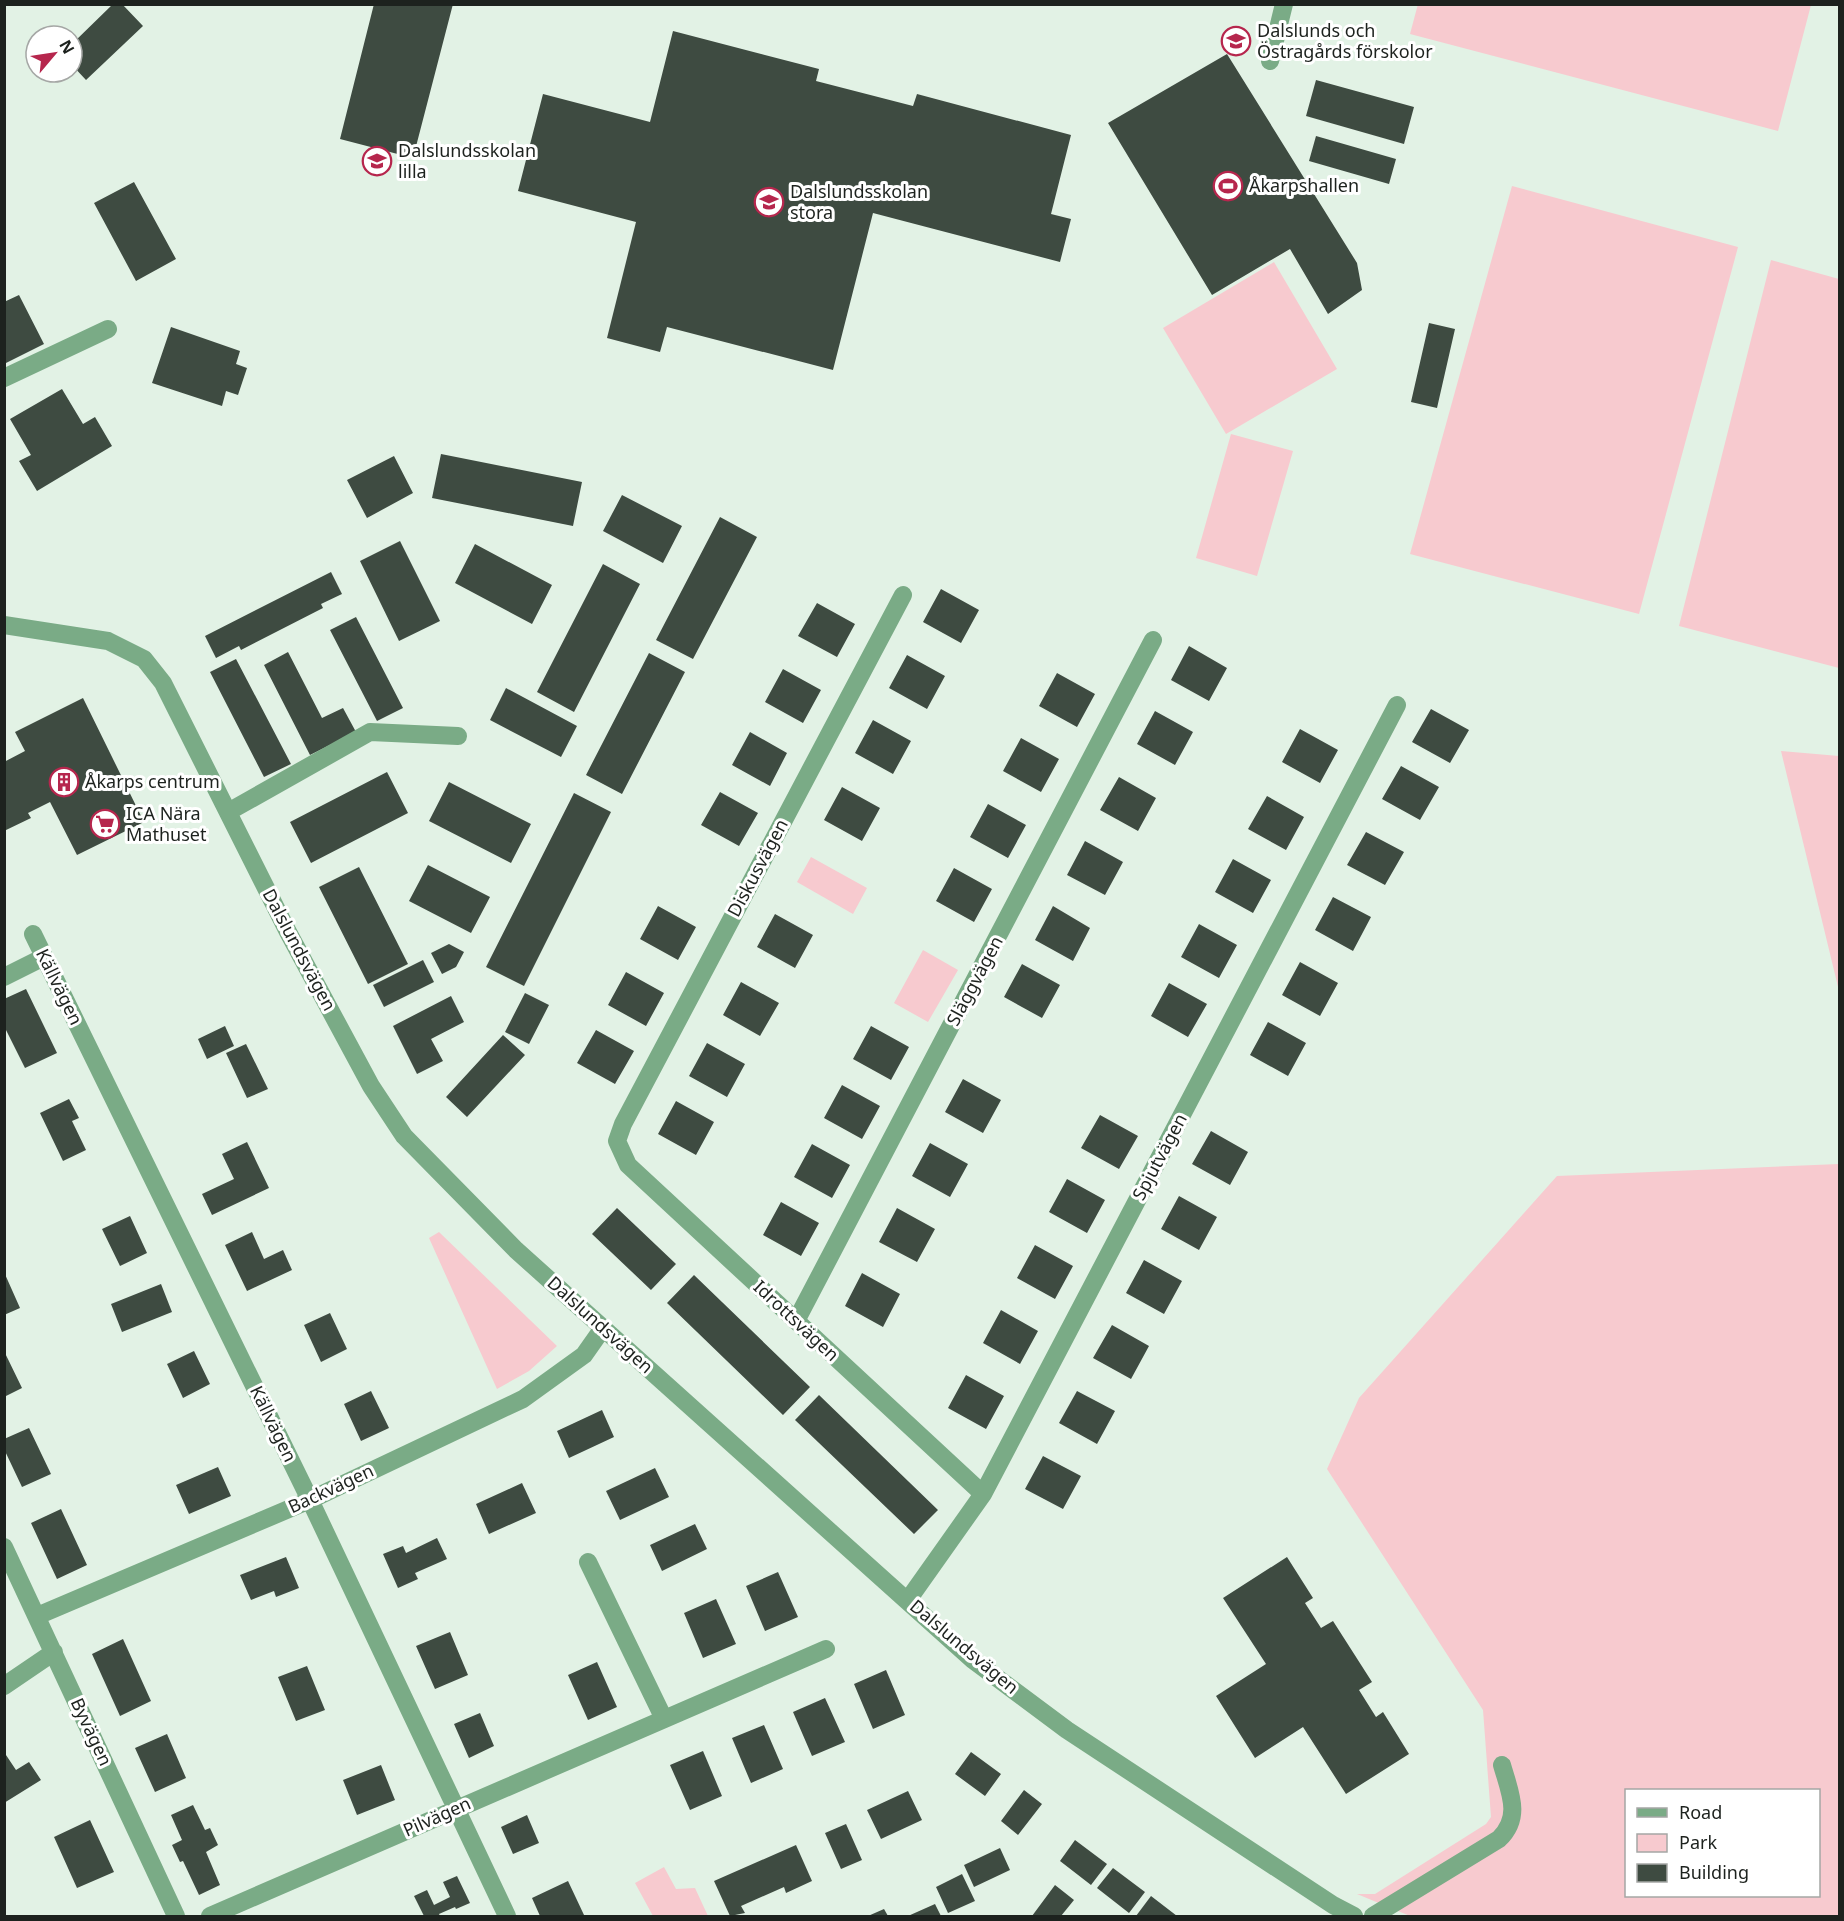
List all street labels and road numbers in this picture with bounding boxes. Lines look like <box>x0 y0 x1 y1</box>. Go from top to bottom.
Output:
street label: Diskusvägen <box>721 815 793 921</box>
street label: Dalslundsvägen <box>258 884 342 1015</box>
street label: Släggvägen <box>940 931 1008 1030</box>
street label: Källvägen <box>31 944 89 1029</box>
street label: Spjutvägen <box>1126 1109 1192 1204</box>
street label: Dalslundsvägen <box>543 1270 659 1378</box>
street label: Idrottsvägen <box>749 1275 844 1366</box>
street label: Källvägen <box>245 1381 303 1466</box>
street label: Backvägen <box>284 1458 377 1518</box>
street label: Dalslundsvägen <box>905 1594 1024 1699</box>
street label: Byvägen <box>66 1694 118 1769</box>
street label: Pilvägen <box>399 1791 474 1842</box>

